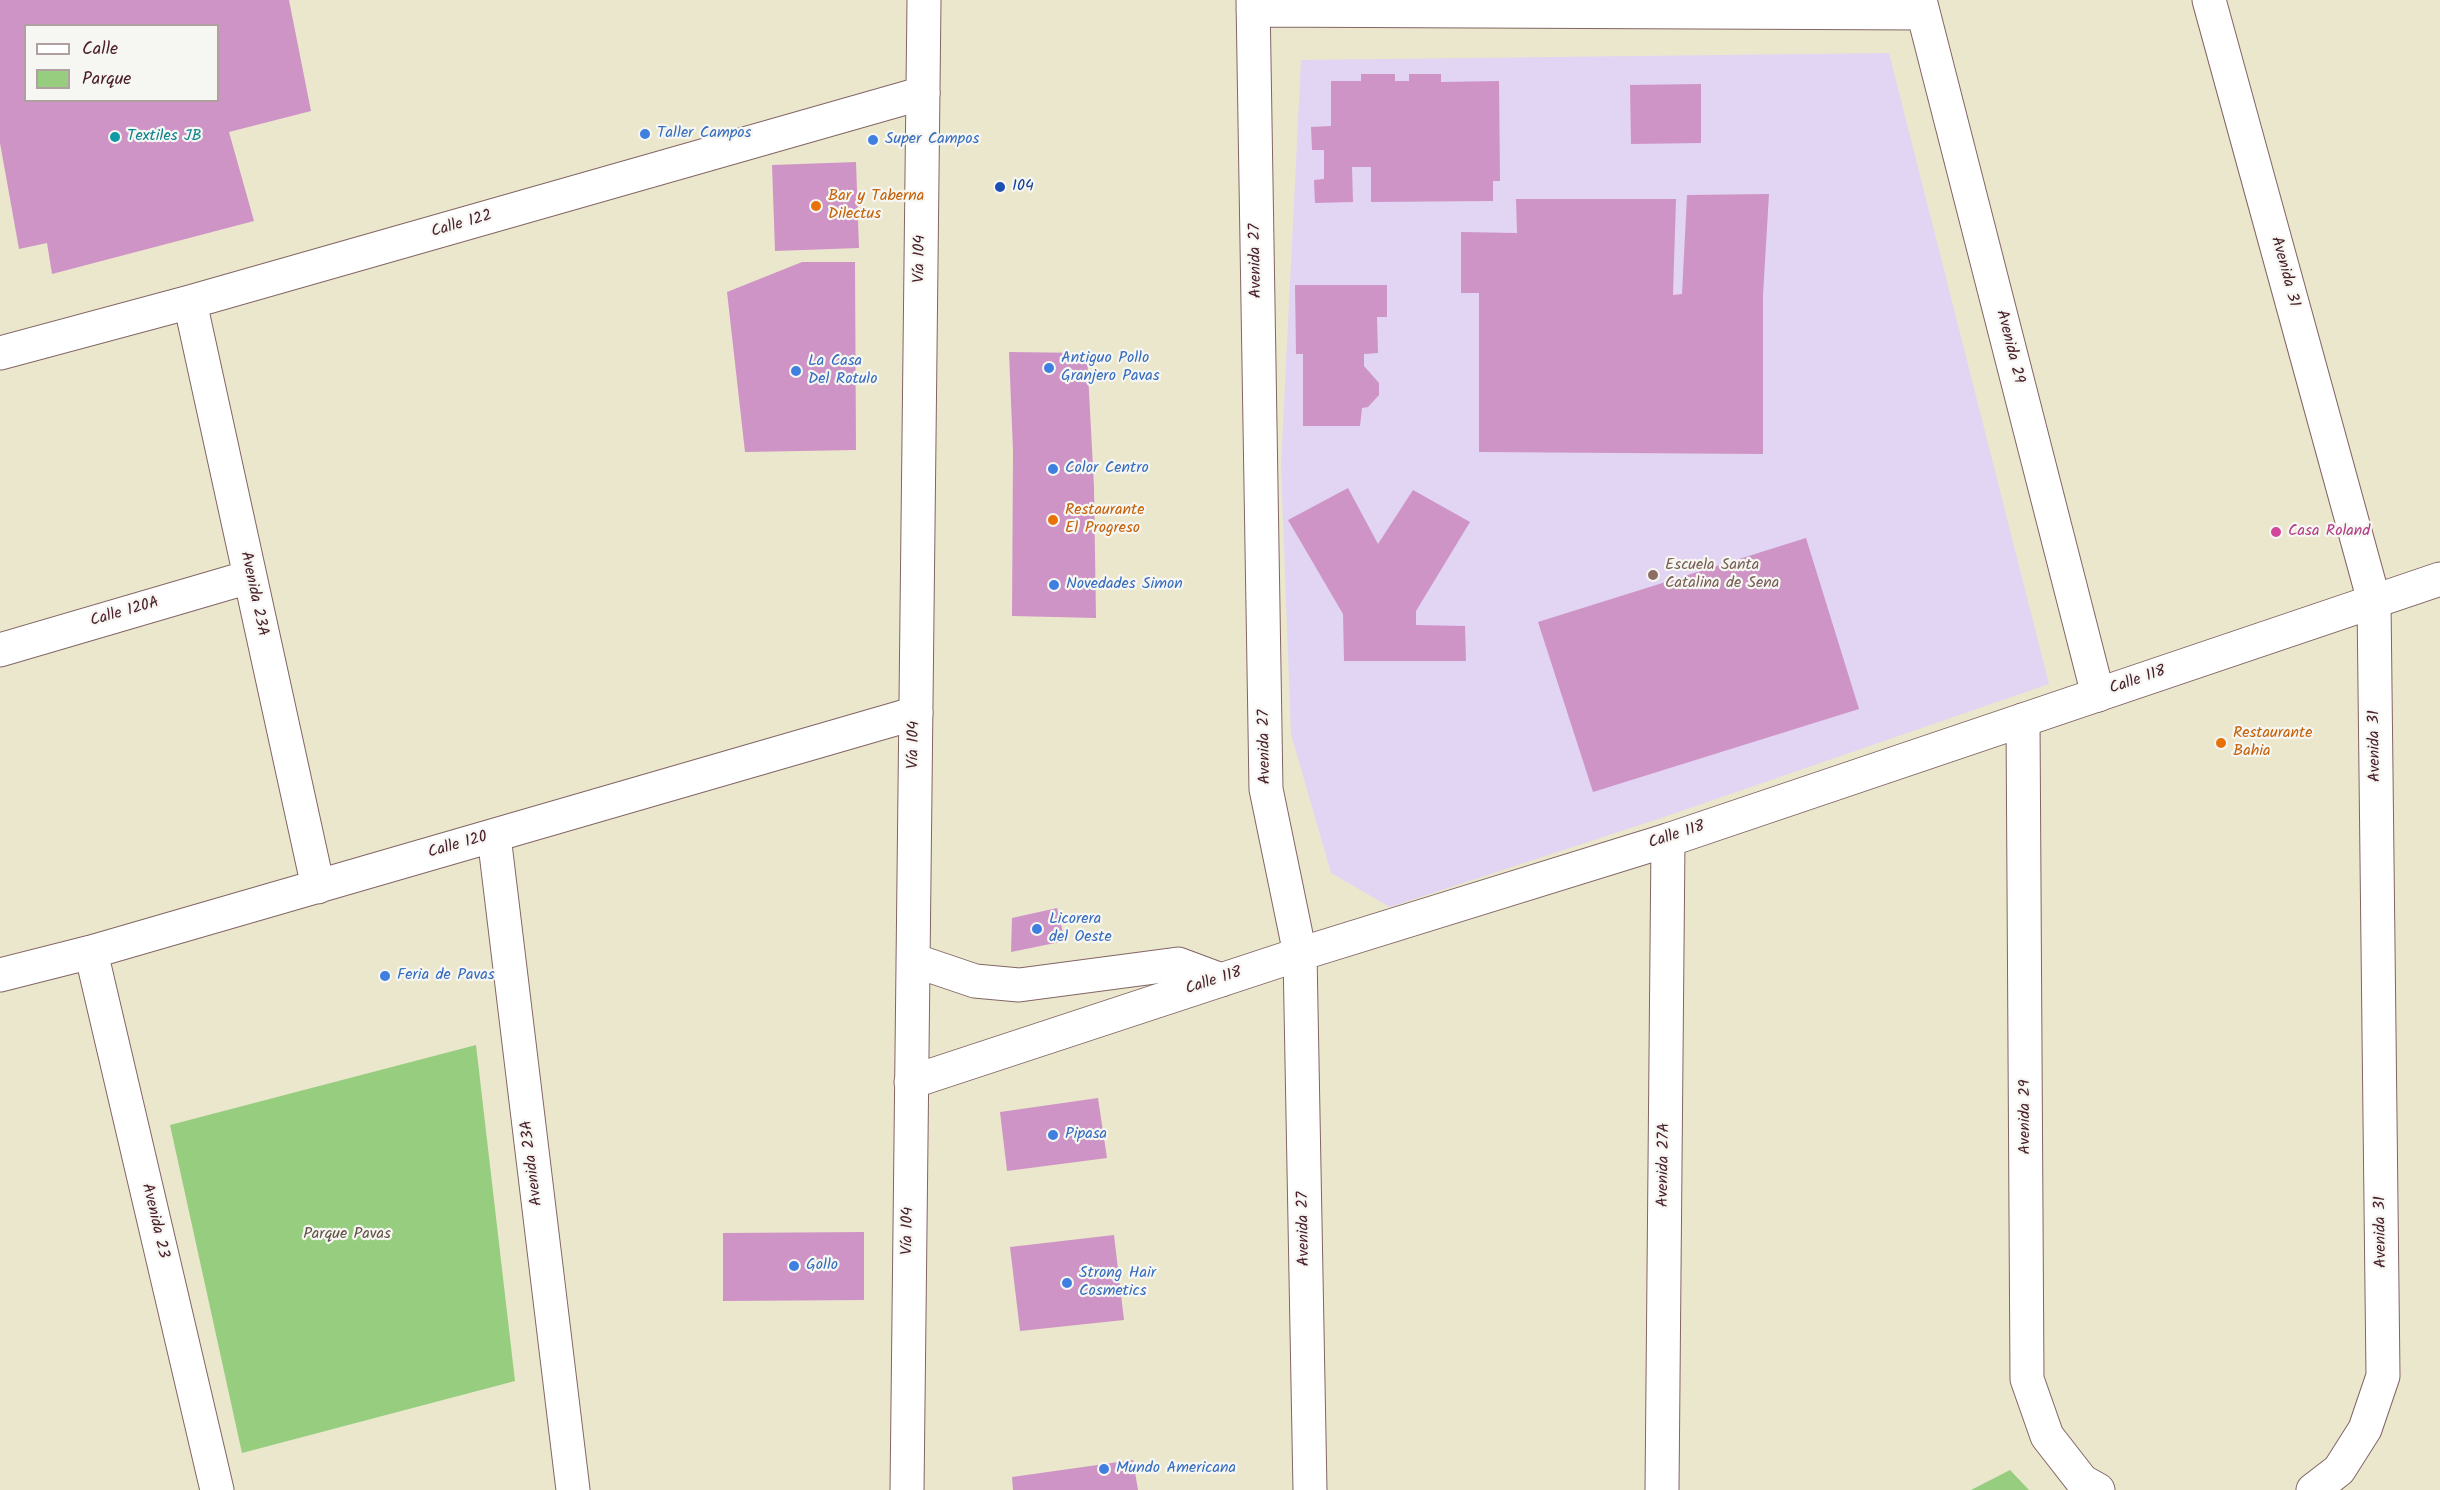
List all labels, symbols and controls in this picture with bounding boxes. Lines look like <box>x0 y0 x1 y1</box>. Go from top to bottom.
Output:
legend <box>24 24 219 102</box>
text: Calle <box>82 35 118 64</box>
text: Parque <box>82 65 131 94</box>
place label: Taller Campos <box>657 124 751 144</box>
place label: Textiles JB <box>127 127 202 147</box>
marker: Taller Campos <box>638 127 652 141</box>
marker: Textiles JB <box>108 130 122 144</box>
place label: Super Campos <box>885 130 979 150</box>
marker: Super Campos <box>866 133 880 147</box>
place label: 104 <box>1012 177 1034 197</box>
marker: 104 <box>993 180 1007 194</box>
place label: Bar y Taberna Dilectus <box>828 187 924 225</box>
marker: Bar y Taberna Dilectus <box>809 199 823 213</box>
street label: Calle 122 <box>429 207 495 243</box>
street label: Avenida 27 <box>1247 224 1267 298</box>
street label: Vía 104 <box>911 235 931 283</box>
street label: Avenida 31 <box>2265 235 2303 309</box>
street label: Avenida 29 <box>1991 308 2027 386</box>
place label: Antiguo Pollo Granjero Pavas <box>1061 349 1160 387</box>
place label: La Casa Del Rotulo <box>808 352 878 390</box>
marker: Antiguo Pollo Granjero Pavas <box>1042 361 1056 375</box>
marker: La Casa Del Rotulo <box>789 364 803 378</box>
place label: Color Centro <box>1065 459 1149 479</box>
marker: Color Centro <box>1046 462 1060 476</box>
place label: Restaurante El Progreso <box>1065 501 1144 539</box>
marker: Restaurante El Progreso <box>1046 513 1060 527</box>
place label: Casa Roland <box>2288 522 2370 542</box>
marker: Casa Roland <box>2269 525 2283 539</box>
street label: Avenida 23A <box>235 550 271 638</box>
place label: Escuela Santa Catalina de Sena <box>1665 556 1779 594</box>
marker: Escuela Santa Catalina de Sena <box>1646 568 1660 582</box>
place label: Novedades Simon <box>1066 575 1183 595</box>
marker: Novedades Simon <box>1047 578 1061 592</box>
street label: Calle 120A <box>88 594 162 632</box>
street label: Calle 118 <box>2107 662 2169 700</box>
street label: Avenida 27 <box>1256 710 1276 784</box>
street label: Avenida 31 <box>2366 710 2386 782</box>
street label: Vía 104 <box>905 721 925 769</box>
place label: Restaurante Bahia <box>2233 724 2312 762</box>
marker: Restaurante Bahia <box>2214 736 2228 750</box>
street label: Calle 118 <box>1646 818 1708 854</box>
street label: Calle 120 <box>426 828 490 864</box>
place label: Licorera del Oeste <box>1049 910 1112 948</box>
marker: Licorera del Oeste <box>1030 922 1044 936</box>
street label: Calle 118 <box>1183 964 1245 1000</box>
place label: Feria de Pavas <box>397 966 494 986</box>
marker: Feria de Pavas <box>378 969 392 983</box>
street label: Avenida 29 <box>2016 1079 2036 1155</box>
street label: Avenida 23A <box>518 1119 548 1207</box>
street label: Avenida 27A <box>1655 1123 1675 1207</box>
place label: Pipasa <box>1065 1125 1107 1145</box>
marker: Pipasa <box>1046 1128 1060 1142</box>
street label: Avenida 23 <box>136 1182 172 1260</box>
street label: Avenida 27 <box>1295 1192 1315 1266</box>
street label: Avenida 31 <box>2372 1196 2392 1268</box>
street label: Vía 104 <box>899 1207 919 1255</box>
park label: Parque Pavas <box>303 1225 391 1245</box>
place label: Gollo <box>806 1256 838 1276</box>
marker: Gollo <box>787 1259 801 1273</box>
place label: Strong Hair Cosmetics <box>1079 1264 1156 1302</box>
marker: Strong Hair Cosmetics <box>1060 1276 1074 1290</box>
place label: Mundo Americana <box>1116 1459 1236 1479</box>
marker: Mundo Americana <box>1097 1462 1111 1476</box>

